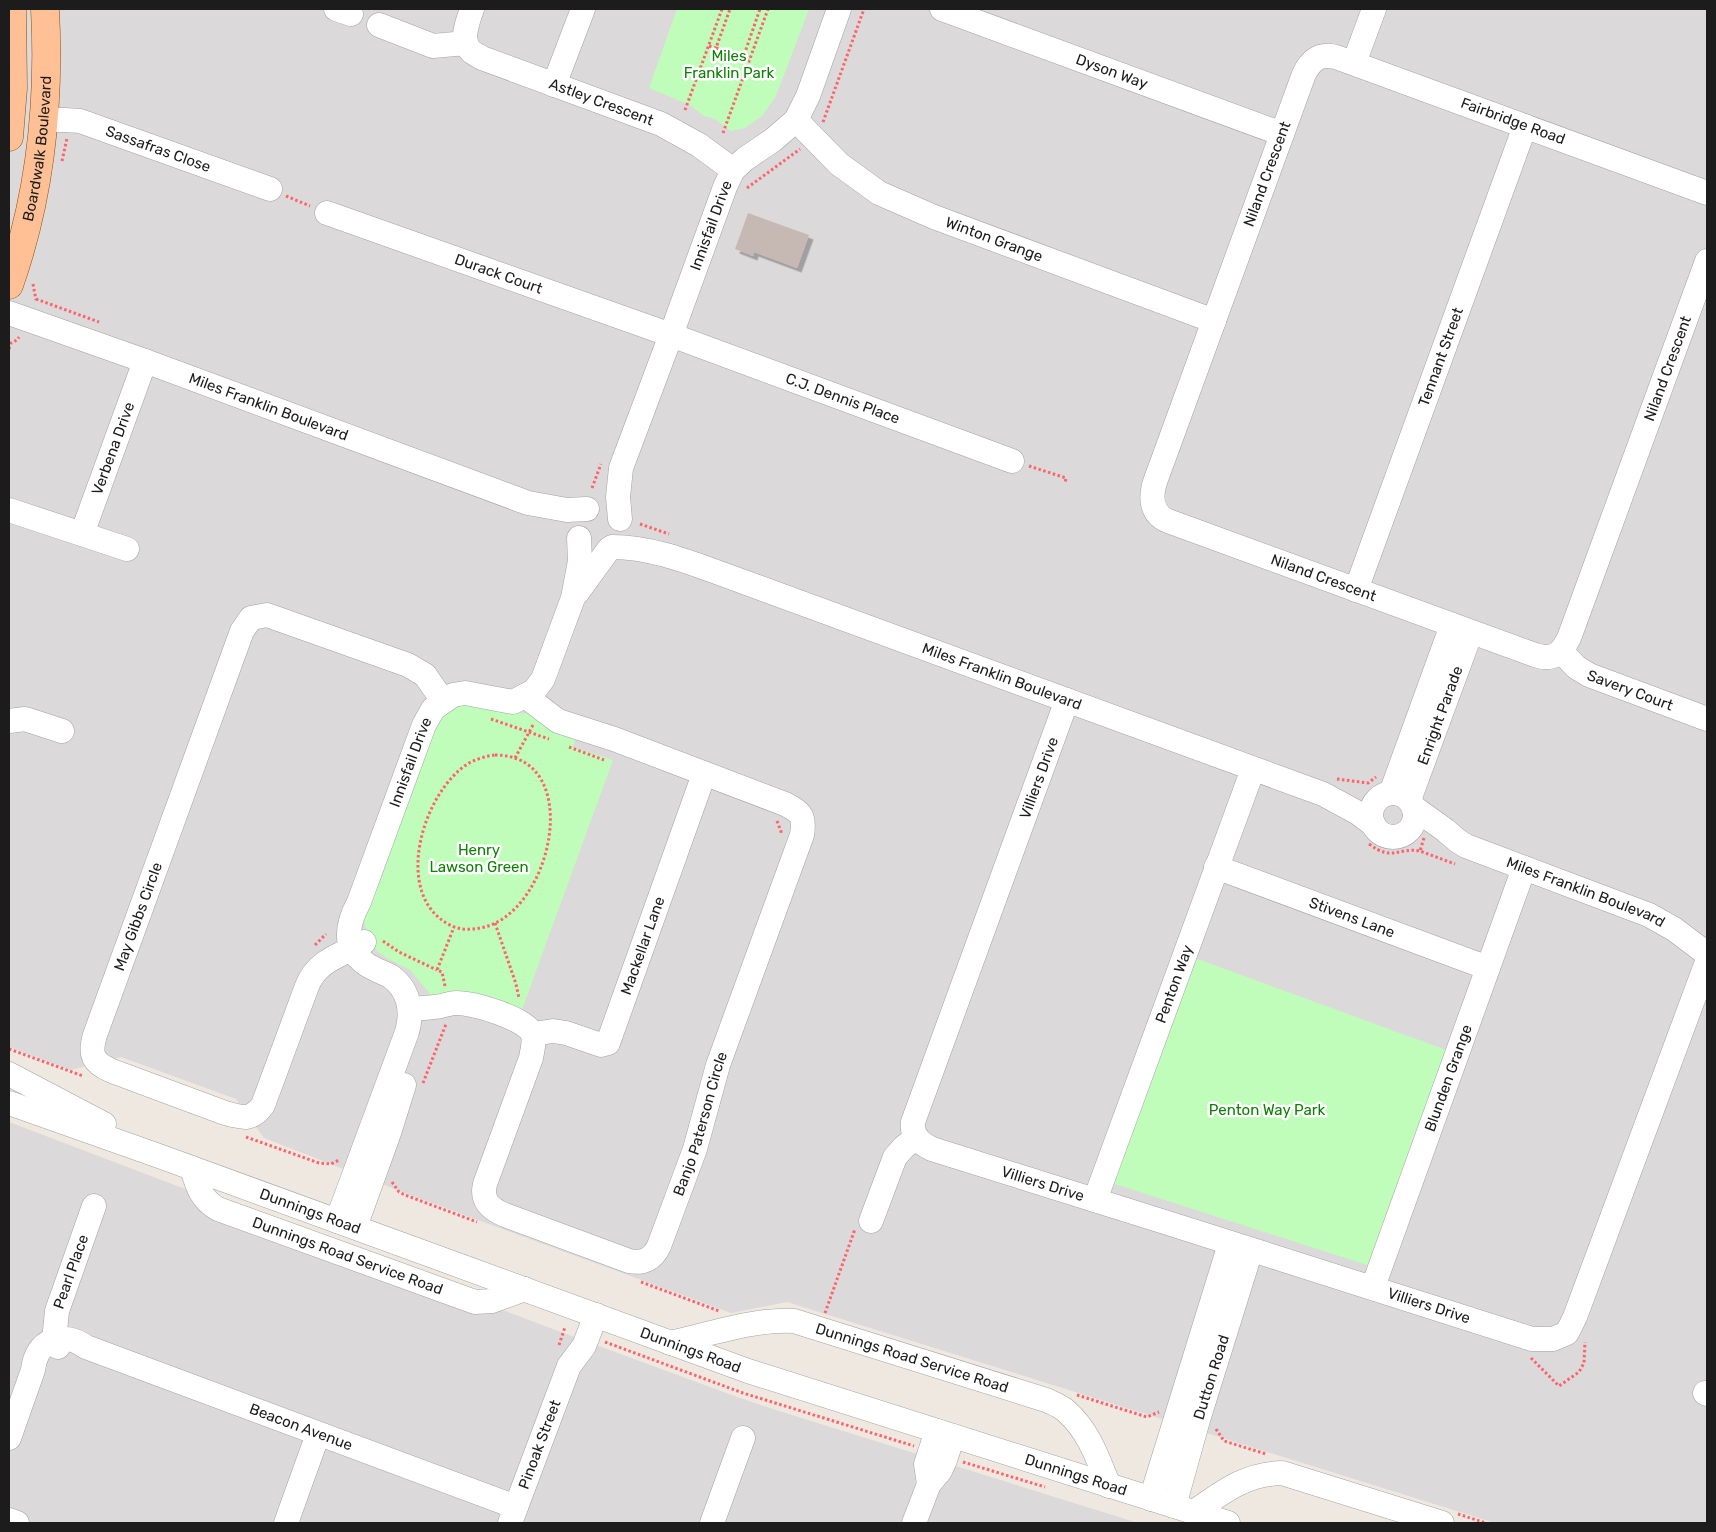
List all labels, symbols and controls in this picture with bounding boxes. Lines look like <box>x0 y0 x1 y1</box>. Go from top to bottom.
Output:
park label: Miles Franklin Park <box>684 47 775 82</box>
street label: Dyson Way <box>1073 50 1150 93</box>
street label: Boardwalk Boulevard <box>19 75 55 223</box>
street label: Astley Crescent <box>547 75 656 130</box>
street label: Fairbridge Road <box>1458 94 1568 148</box>
street label: Niland Crescent <box>1240 119 1294 229</box>
street label: Sassafras Close <box>103 122 213 176</box>
street label: Innisfail Drive <box>686 177 736 273</box>
street label: Winton Grange <box>943 213 1045 266</box>
street label: Durack Court <box>452 250 545 298</box>
street label: Tennant Street <box>1415 305 1467 409</box>
street label: Niland Crescent <box>1640 313 1695 424</box>
street label: Miles Franklin Boulevard <box>186 369 351 445</box>
street label: C.J. Dennis Place <box>783 369 902 428</box>
street label: Verbena Drive <box>88 400 138 497</box>
street label: Niland Crescent <box>1268 550 1379 605</box>
street label: Miles Franklin Boulevard <box>920 639 1084 714</box>
street label: Enright Parade <box>1414 664 1467 767</box>
street label: Savery Court <box>1585 666 1676 715</box>
street label: Innisfail Drive <box>386 714 436 810</box>
street label: Villiers Drive <box>1016 735 1062 821</box>
park label: Henry Lawson Green <box>429 841 529 876</box>
street label: Miles Franklin Boulevard <box>1504 853 1668 931</box>
street label: May Gibbs Circle <box>110 860 166 973</box>
street label: Stivens Lane <box>1307 893 1397 942</box>
street label: Mackellar Lane <box>617 894 669 997</box>
street label: Penton Way <box>1152 942 1197 1026</box>
street label: Blunden Grange <box>1421 1022 1476 1134</box>
street label: Banjo Paterson Circle <box>669 1049 731 1198</box>
park label: Penton Way Park <box>1209 1101 1325 1119</box>
street label: Villiers Drive <box>999 1162 1086 1205</box>
street label: Dunnings Road <box>257 1185 363 1238</box>
street label: Dunnings Road Service Road <box>250 1213 445 1299</box>
street label: Pearl Place <box>49 1232 92 1311</box>
street label: Villiers Drive <box>1385 1284 1473 1327</box>
street label: Dunnings Road Service Road <box>813 1319 1011 1397</box>
street label: Dunnings Road <box>638 1323 744 1377</box>
street label: Dutton Road <box>1190 1333 1233 1422</box>
street label: Pinoak Street <box>515 1397 565 1492</box>
street label: Beacon Avenue <box>247 1400 355 1454</box>
street label: Dunnings Road <box>1023 1450 1129 1499</box>

